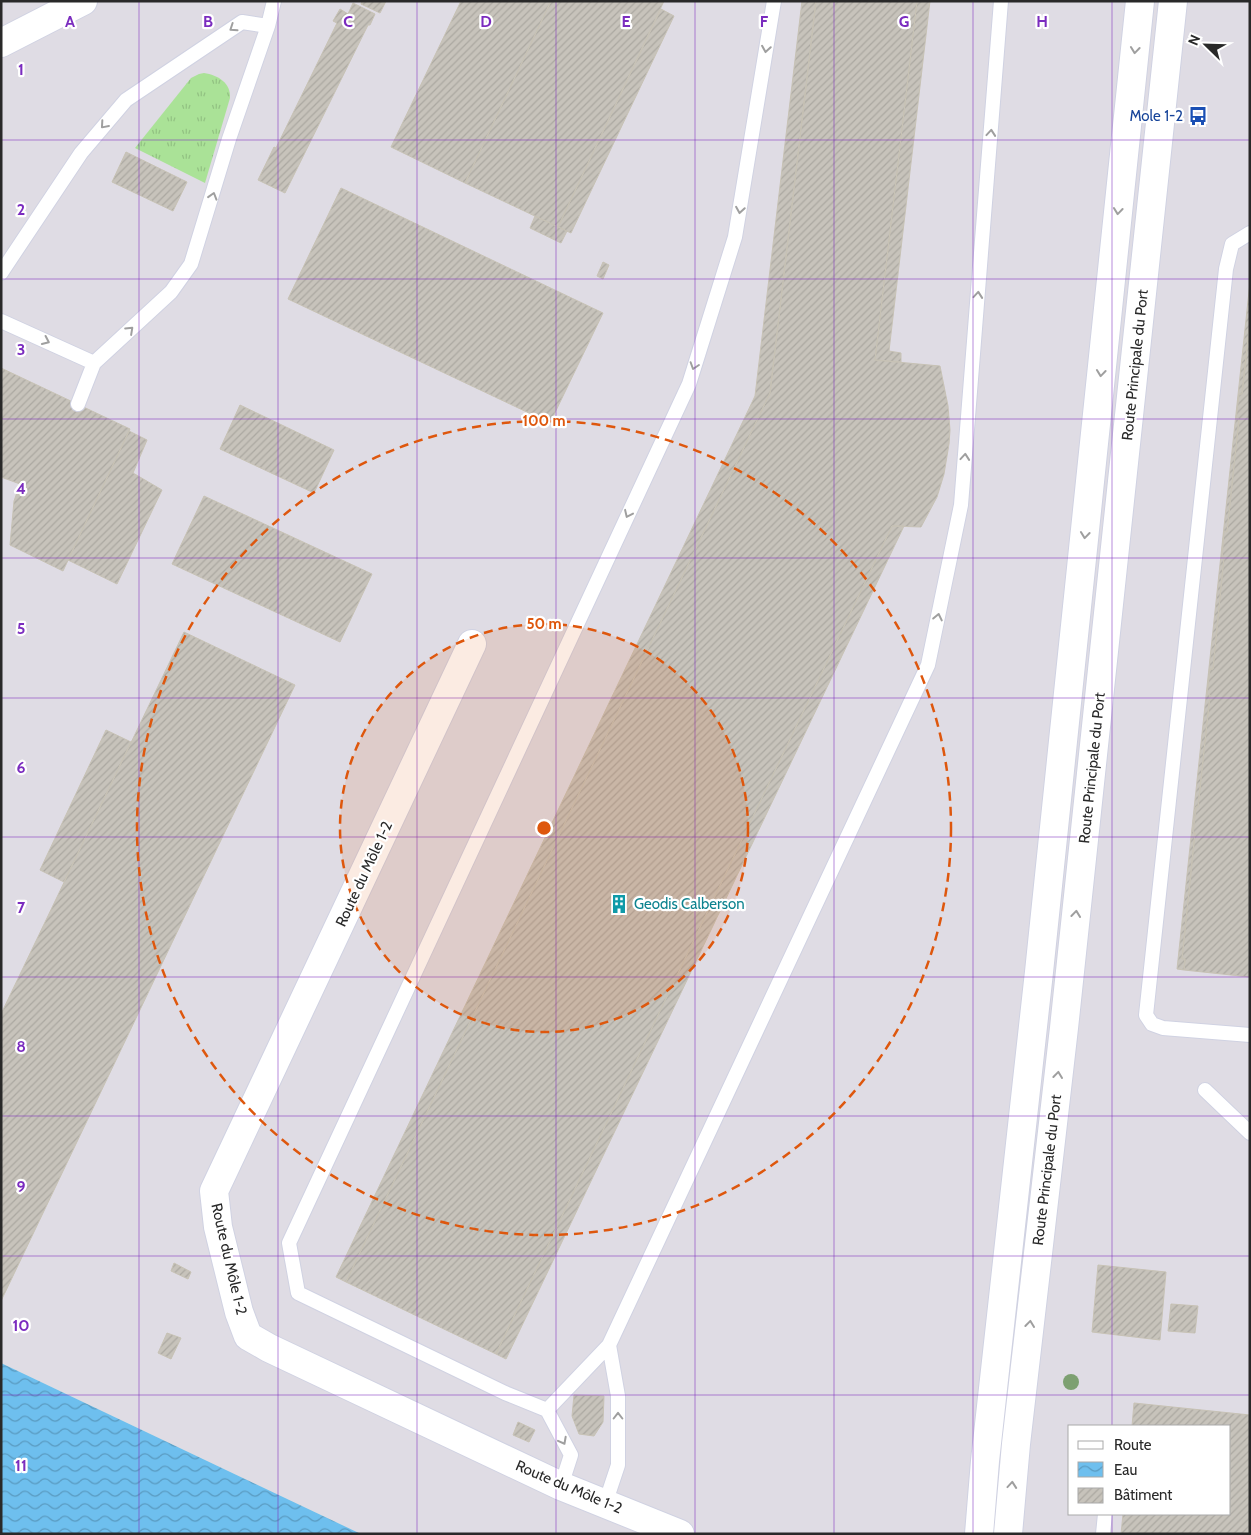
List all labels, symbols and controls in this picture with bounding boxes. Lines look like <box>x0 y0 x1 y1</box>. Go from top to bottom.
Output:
text: A <box>65 12 75 31</box>
text: B <box>203 12 213 31</box>
text: C <box>343 12 353 31</box>
text: D <box>480 12 492 31</box>
text: E <box>621 12 631 31</box>
text: F <box>760 12 769 31</box>
text: G <box>899 12 909 31</box>
text: H <box>1036 12 1048 31</box>
north arrow <box>1181 20 1231 70</box>
one-way arrow <box>229 22 239 31</box>
text: N <box>1184 32 1204 48</box>
one-way arrow <box>761 46 772 54</box>
one-way arrow <box>1130 46 1141 54</box>
text: 1 <box>18 60 24 79</box>
bus stop icon: Mole 1-2 <box>1187 105 1209 127</box>
place label: Mole 1-2 <box>1129 107 1183 125</box>
one-way arrow <box>101 120 110 129</box>
one-way arrow <box>985 129 996 137</box>
one-way arrow <box>207 192 217 200</box>
text: 2 <box>17 200 25 219</box>
one-way arrow <box>735 205 745 214</box>
one-way arrow <box>1113 208 1124 216</box>
street label: Route Principale du Port <box>1118 289 1152 441</box>
one-way arrow <box>972 291 983 299</box>
one-way arrow <box>124 327 133 336</box>
one-way arrow <box>41 335 50 346</box>
text: 3 <box>17 340 25 359</box>
one-way arrow <box>690 361 700 369</box>
one-way arrow <box>1096 369 1107 377</box>
text: 100 m <box>522 412 566 430</box>
one-way arrow <box>960 453 971 461</box>
text: 4 <box>16 479 26 498</box>
one-way arrow <box>624 509 634 518</box>
one-way arrow <box>1080 531 1091 539</box>
one-way arrow <box>932 613 943 622</box>
text: 50 m <box>526 615 562 633</box>
text: 5 <box>17 619 25 638</box>
street label: Route Principale du Port <box>1075 692 1109 844</box>
text: 6 <box>17 758 26 777</box>
street label: Route du Môle 1-2 <box>332 818 396 930</box>
centre of rings <box>535 819 553 837</box>
building icon: Geodis Calberson <box>608 893 630 915</box>
place label: Geodis Calberson <box>634 895 745 913</box>
text: 7 <box>17 898 26 917</box>
one-way arrow <box>1070 909 1081 917</box>
text: 8 <box>16 1037 26 1056</box>
one-way arrow <box>1052 1071 1063 1079</box>
street label: Route Principale du Port <box>1029 1094 1065 1246</box>
text: 9 <box>17 1177 26 1196</box>
street label: Route du Môle 1-2 <box>207 1201 251 1317</box>
text: 10 <box>12 1316 30 1335</box>
one-way arrow <box>1024 1319 1035 1327</box>
one-way arrow <box>613 1412 623 1420</box>
legend <box>1068 1425 1231 1515</box>
one-way arrow <box>557 1436 567 1445</box>
text: Route <box>1114 1436 1152 1454</box>
text: 11 <box>15 1456 27 1475</box>
street label: Route du Môle 1-2 <box>513 1456 625 1518</box>
text: Eau <box>1114 1461 1137 1479</box>
one-way arrow <box>1006 1481 1017 1489</box>
text: Bâtiment <box>1114 1486 1172 1504</box>

